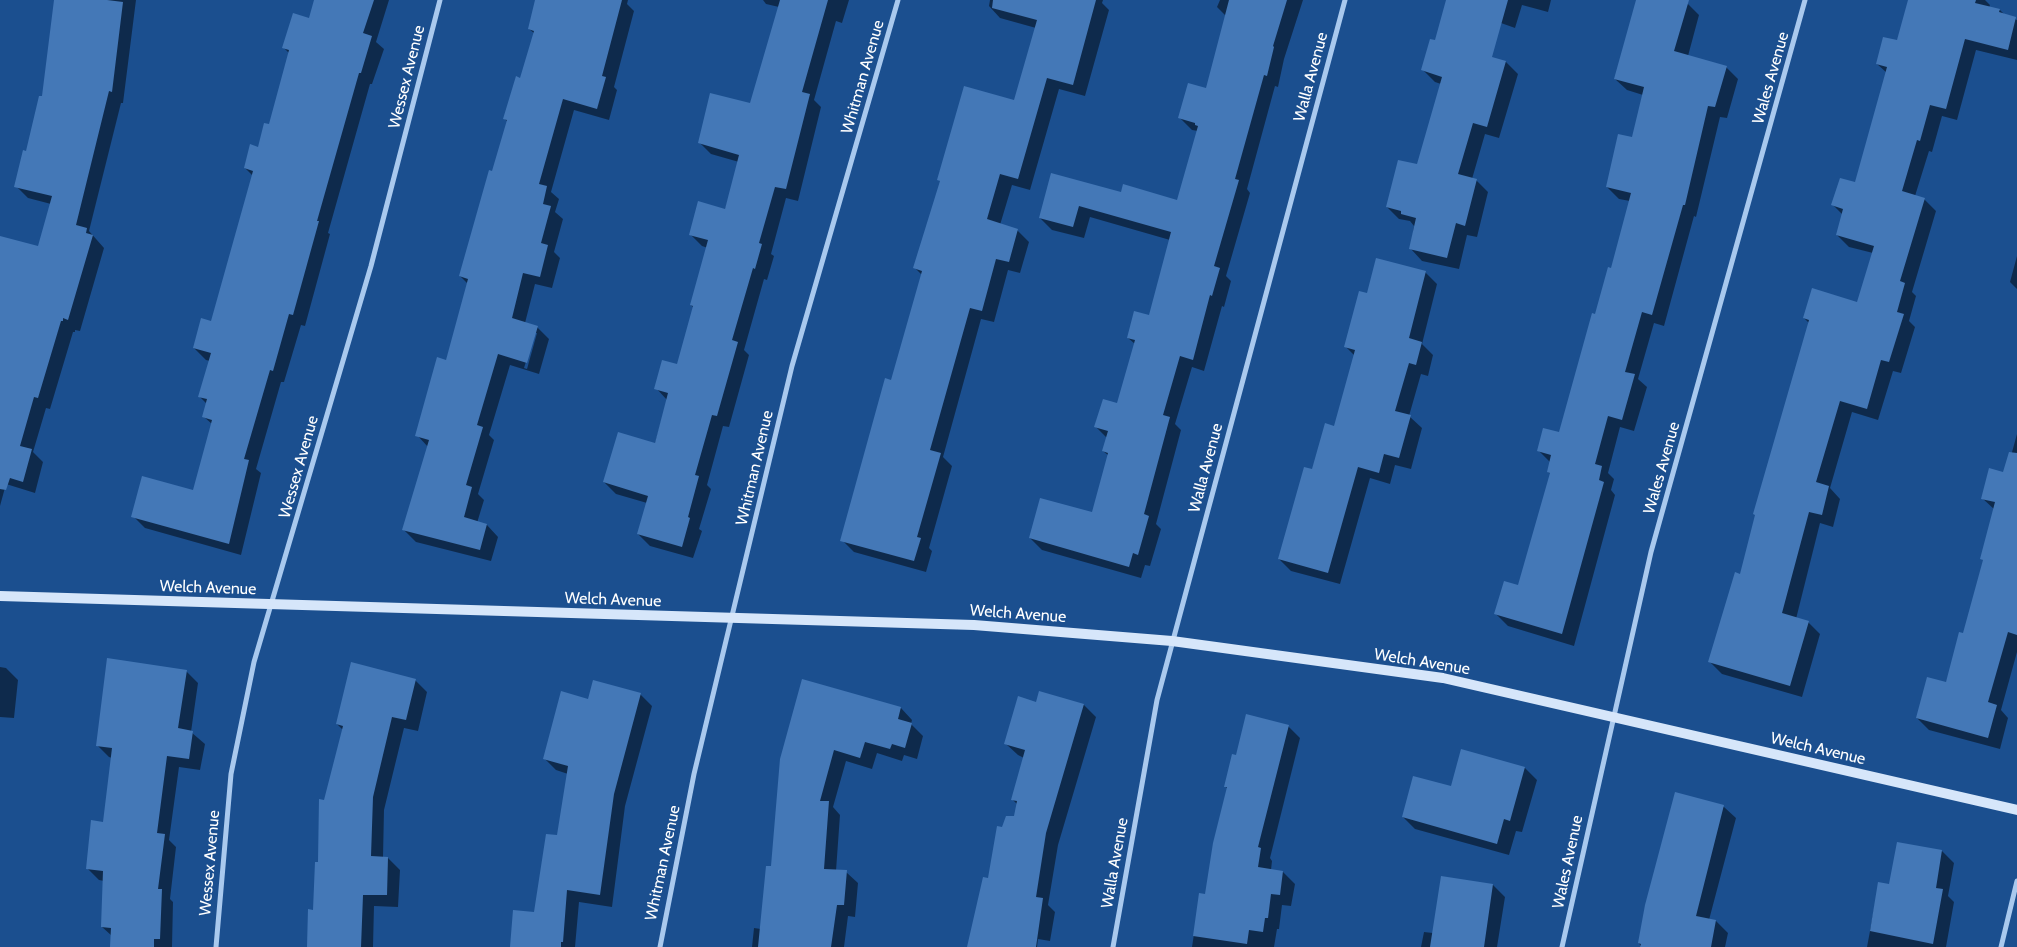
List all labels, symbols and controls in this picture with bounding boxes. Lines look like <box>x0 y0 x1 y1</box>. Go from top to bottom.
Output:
street label: Whitman Avenue <box>838 18 888 136</box>
street label: Wessex Avenue <box>385 23 429 131</box>
street label: Walla Avenue <box>1290 30 1332 124</box>
street label: Wales Avenue <box>1749 30 1793 126</box>
street label: Whitman Avenue <box>732 409 778 527</box>
street label: Wessex Avenue <box>275 413 323 521</box>
street label: Wales Avenue <box>1640 420 1684 516</box>
street label: Walla Avenue <box>1185 421 1227 515</box>
street label: Welch Avenue <box>159 577 257 599</box>
street label: Welch Avenue <box>564 589 662 611</box>
street label: Welch Avenue <box>969 601 1067 627</box>
street label: Welch Avenue <box>1373 645 1471 679</box>
street label: Welch Avenue <box>1769 729 1867 769</box>
street label: Whitman Avenue <box>641 803 685 923</box>
street label: Wessex Avenue <box>196 809 224 917</box>
street label: Wales Avenue <box>1549 814 1587 910</box>
street label: Walla Avenue <box>1098 816 1132 910</box>

